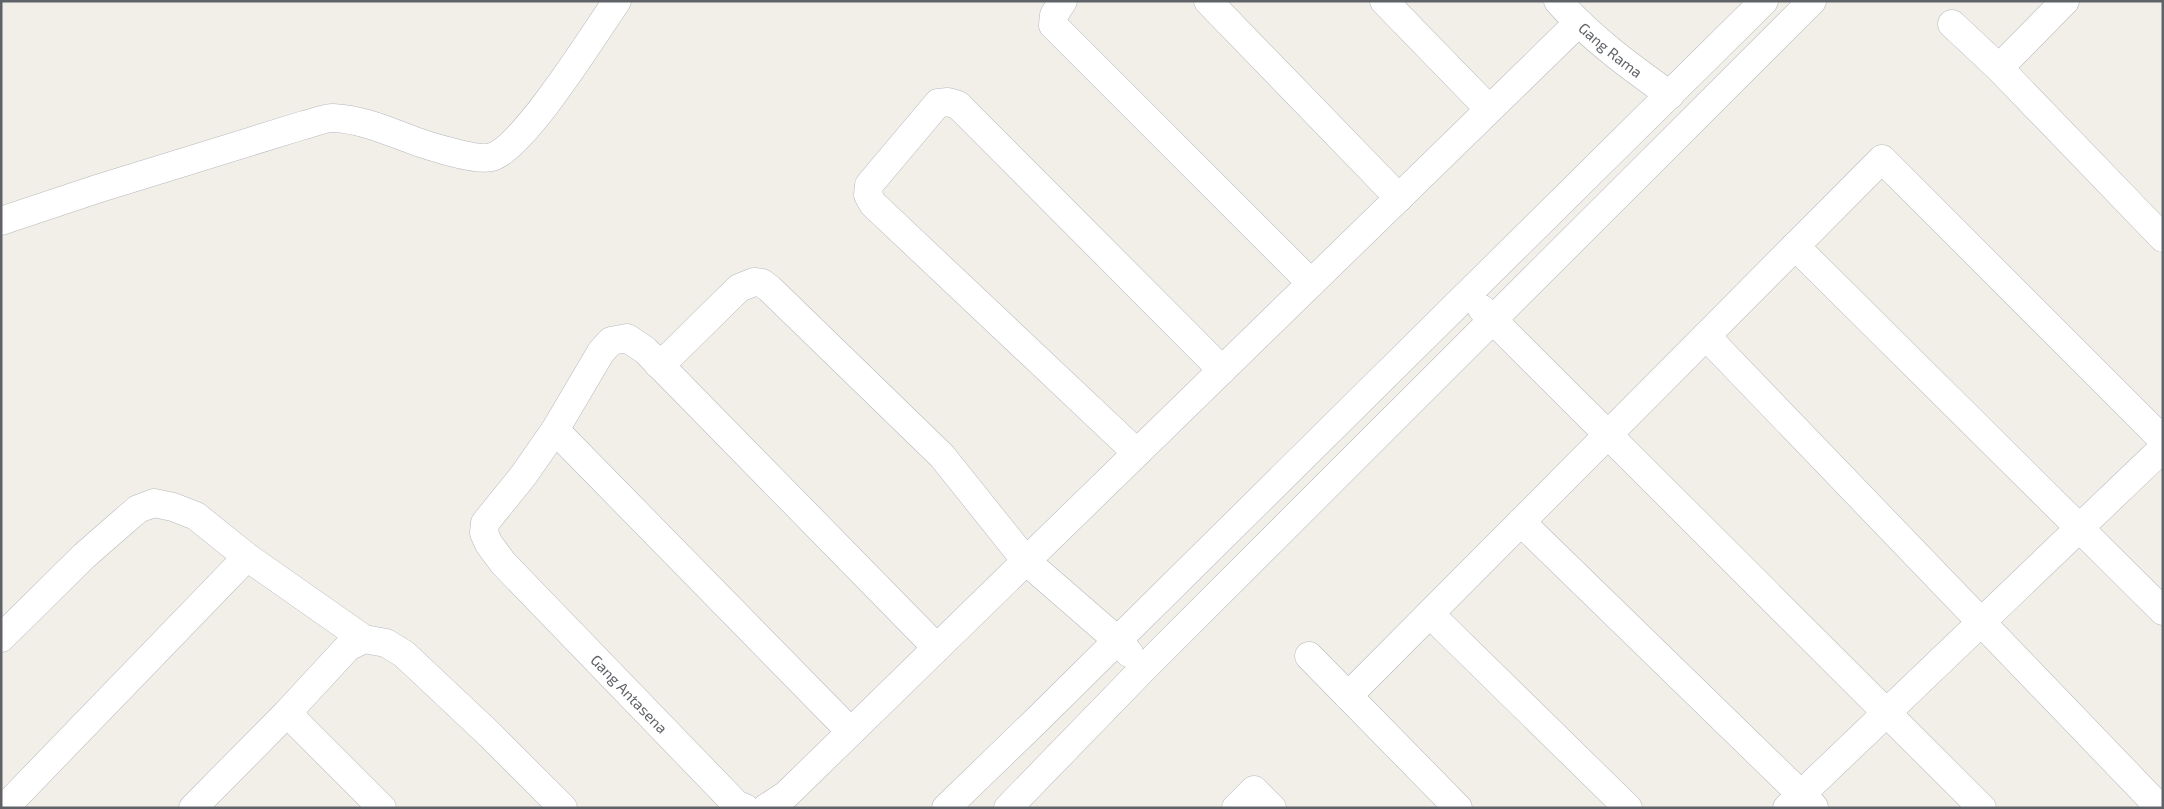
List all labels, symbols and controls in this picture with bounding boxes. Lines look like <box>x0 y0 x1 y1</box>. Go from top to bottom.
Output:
street label: Gang Rama <box>1575 18 1646 81</box>
street label: Gang Antasena <box>587 651 671 737</box>

